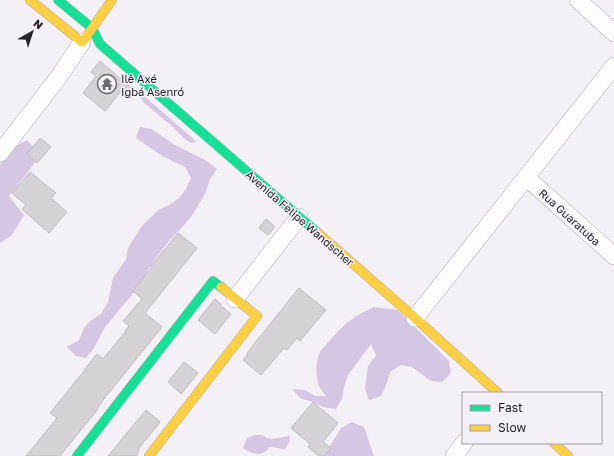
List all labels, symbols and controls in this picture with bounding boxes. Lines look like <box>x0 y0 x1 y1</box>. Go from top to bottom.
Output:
north arrow <box>12 12 52 52</box>
text: N <box>31 16 46 32</box>
place label: Ilê Axé Igbá Asenró <box>121 72 184 98</box>
temple icon: Ilê Axé Igbá Asenró <box>96 73 118 95</box>
street label: Avenida Felipe Wandscher <box>243 168 357 269</box>
street label: Rua Guaratuba <box>537 186 603 248</box>
legend <box>462 392 602 444</box>
text: Fast <box>498 400 523 415</box>
text: Slow <box>498 420 526 435</box>

